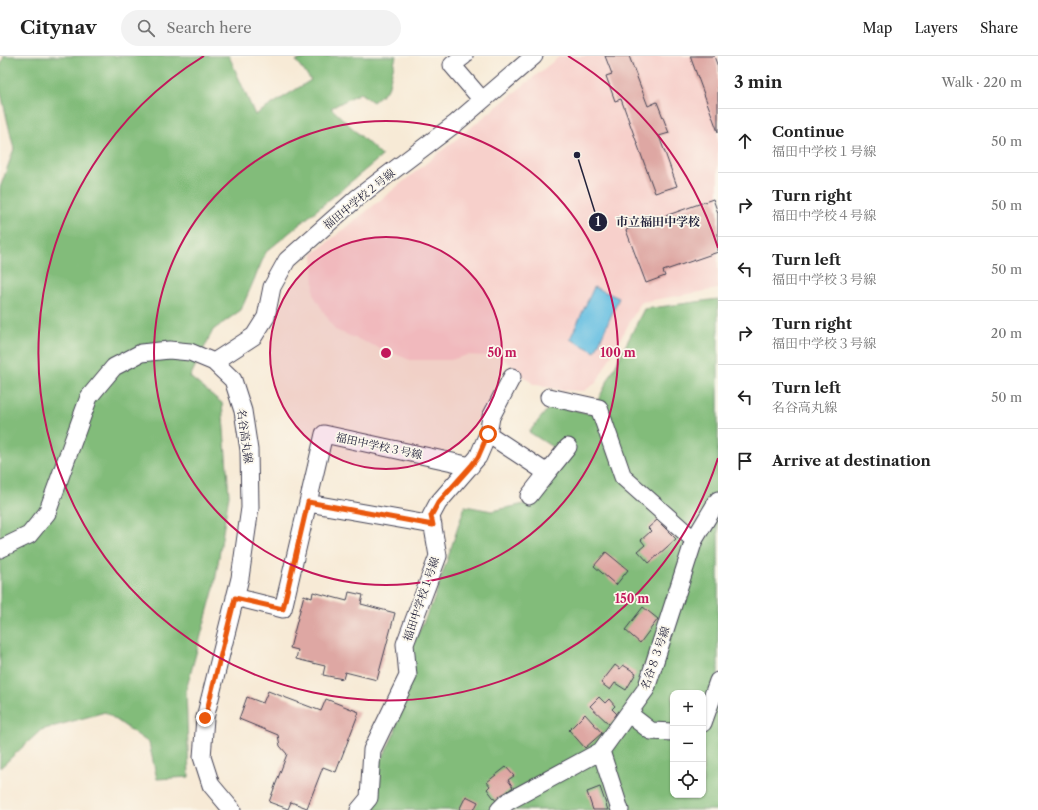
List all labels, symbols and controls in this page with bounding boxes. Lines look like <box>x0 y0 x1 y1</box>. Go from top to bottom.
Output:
search box <box>121 10 401 46</box>
text: Citynav <box>20 16 97 39</box>
icon: search <box>135 17 157 39</box>
text: Search here <box>167 18 252 37</box>
text: Map <box>862 19 892 37</box>
text: Layers <box>914 19 958 37</box>
text: Share <box>980 19 1018 37</box>
text: 3 min <box>734 72 783 92</box>
text: Walk · 220 m <box>942 74 1022 90</box>
text: Continue <box>772 122 844 141</box>
icon: ahead <box>734 130 756 152</box>
text: 50 m <box>991 133 1022 149</box>
text: 福田中学校１号線 <box>772 143 876 159</box>
street label: 福田中学校２号線 <box>320 166 398 232</box>
text: Turn right <box>772 186 852 205</box>
icon: right <box>734 194 756 216</box>
text: 50 m <box>991 197 1022 213</box>
text: 福田中学校４号線 <box>772 207 876 223</box>
callout: 市立福田中学校 <box>588 210 708 234</box>
text: 1 <box>595 214 601 229</box>
text: 市立福田中学校 <box>616 214 700 229</box>
text: Turn left <box>772 250 841 269</box>
icon: left <box>734 258 756 280</box>
text: 50 m <box>991 261 1022 277</box>
text: 福田中学校３号線 <box>772 271 876 287</box>
text: Turn right <box>772 314 852 333</box>
icon: right <box>734 322 756 344</box>
text: 20 m <box>991 325 1022 341</box>
text: 福田中学校３号線 <box>772 335 876 351</box>
text: 50 m <box>487 345 517 360</box>
text: 100 m <box>600 345 636 360</box>
centre of rings <box>379 346 393 360</box>
text: Turn left <box>772 378 841 397</box>
icon: left <box>734 386 756 408</box>
text: 50 m <box>991 389 1022 405</box>
text: 名谷高丸線 <box>772 399 837 415</box>
street label: 名谷高丸線 <box>234 408 256 464</box>
route start <box>479 425 497 443</box>
street label: 福田中学校３号線 <box>335 430 423 462</box>
icon: arrive <box>734 450 756 472</box>
text: Arrive at destination <box>772 451 931 470</box>
street label: 福田中学校１号線 <box>400 555 442 643</box>
text: 150 m <box>615 591 649 606</box>
street label: 名谷８３号線 <box>638 625 672 691</box>
map controls <box>670 690 706 798</box>
button: + <box>670 690 706 726</box>
route end <box>196 709 214 727</box>
button: − <box>670 726 706 762</box>
button: locate <box>670 762 706 798</box>

